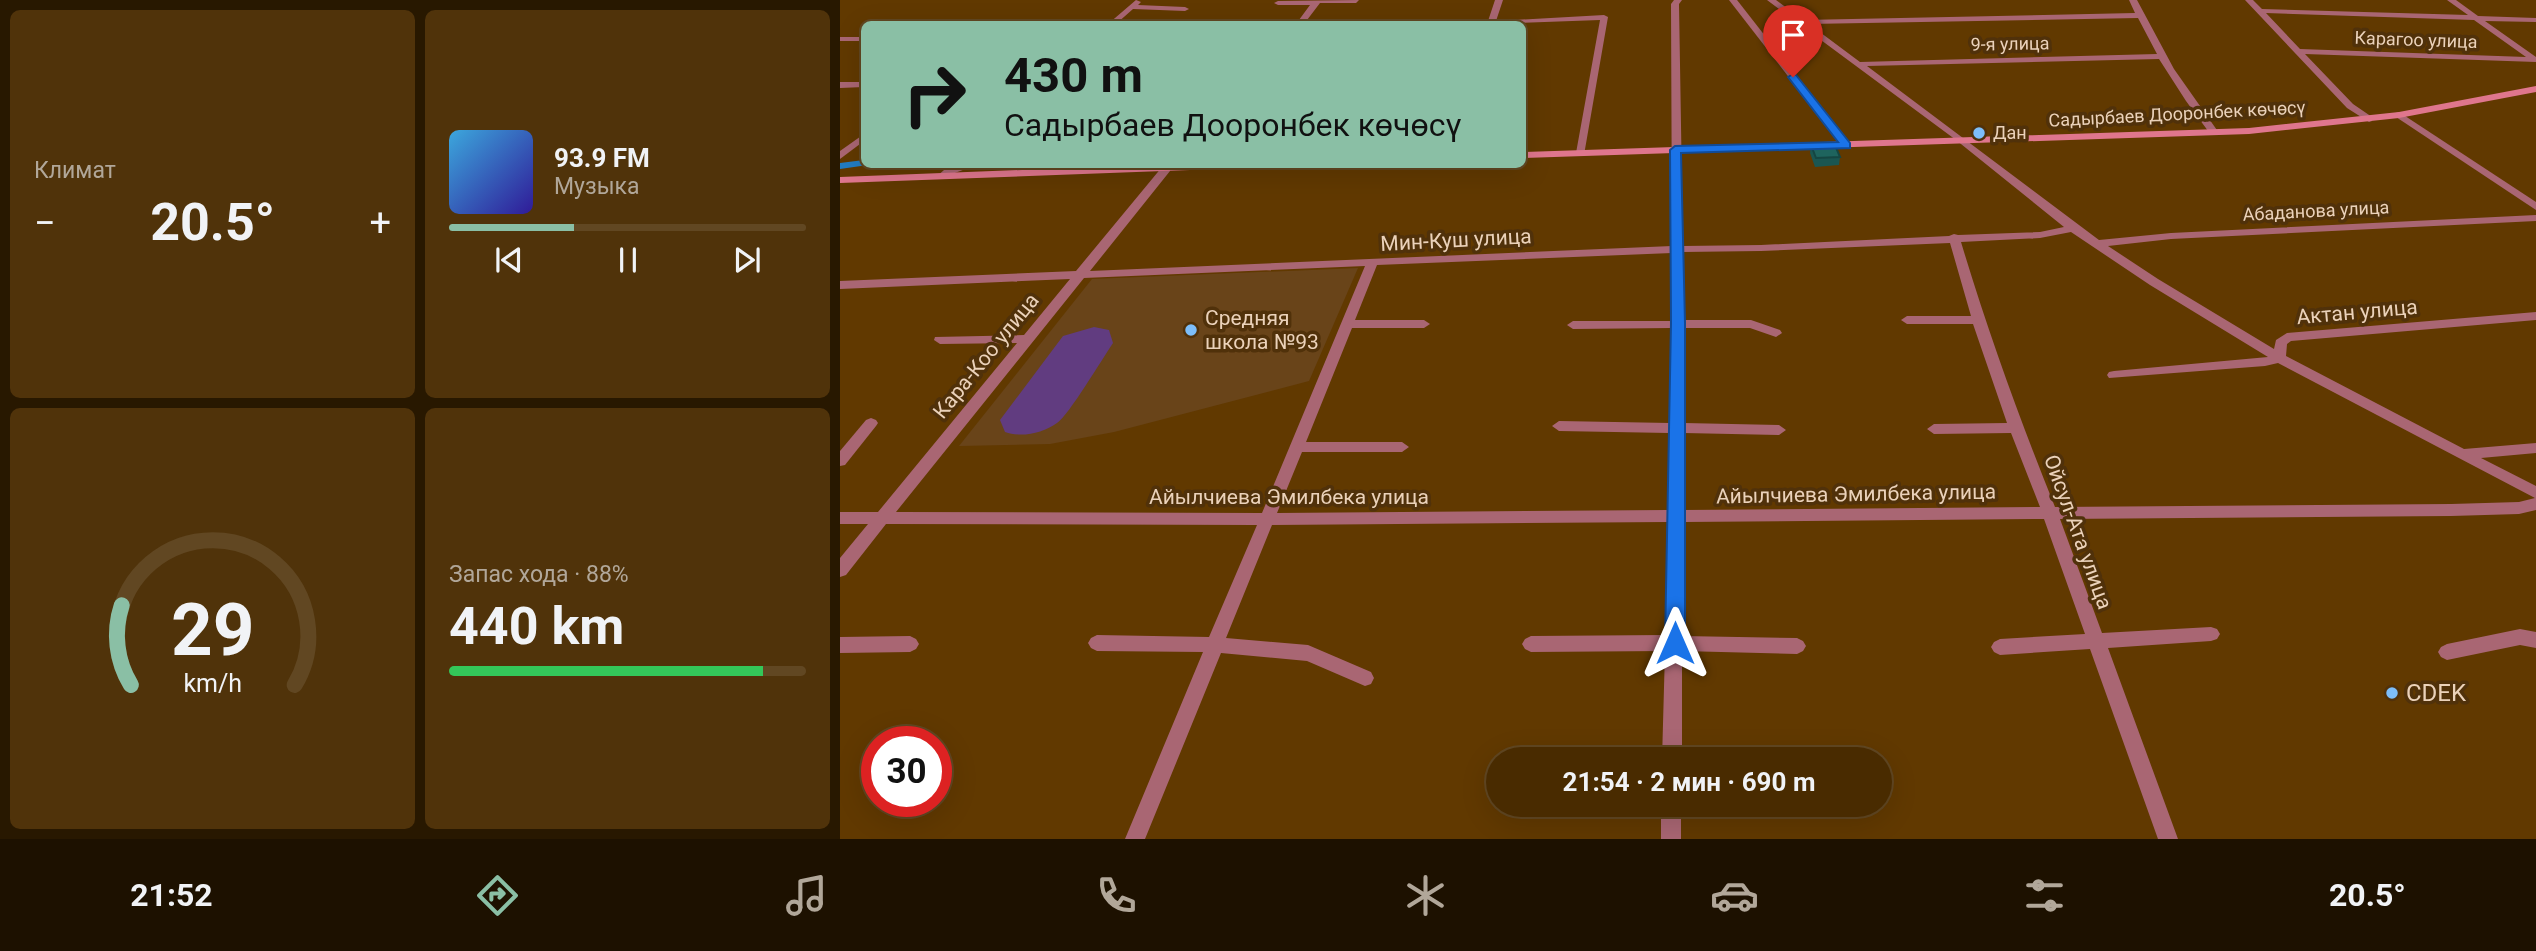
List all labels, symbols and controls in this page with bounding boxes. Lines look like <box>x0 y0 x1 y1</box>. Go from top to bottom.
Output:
pin <box>1763 5 1823 77</box>
icon: arrive <box>1774 16 1812 54</box>
street label: Карагоо улица <box>2354 27 2478 52</box>
street label: 9-я улица <box>1970 32 2050 55</box>
text: 430 m <box>1004 47 1143 104</box>
icon: right <box>889 49 980 140</box>
street label: Садырбаев Дооронбек көчөсү <box>2048 96 2306 131</box>
text: Садырбаев Дооронбек көчөсү <box>1004 106 1461 144</box>
place label: Дан <box>1993 122 2027 143</box>
marker: Дан <box>1971 125 1987 141</box>
text: 93.9 FM <box>554 143 650 173</box>
text: Климат <box>34 157 116 184</box>
text: Музыка <box>554 173 639 200</box>
text: 20.5° <box>150 192 275 253</box>
street label: Абаданова улица <box>2242 196 2390 225</box>
text: − <box>34 201 56 245</box>
text: + <box>369 201 391 245</box>
street label: Мин-Куш улица <box>1380 224 1532 256</box>
icon: previous <box>490 241 528 279</box>
icon: pause <box>609 241 647 279</box>
icon: next <box>728 241 766 279</box>
street label: Кара-Коо улица <box>928 289 1044 423</box>
street label: Актан улица <box>2295 295 2419 329</box>
place label: Средняя школа №93 <box>1205 306 1319 354</box>
marker: Средняя школа №93 <box>1183 322 1199 338</box>
street label: Ойсул-Ата улица <box>2039 452 2117 612</box>
street label: Айылчиева Эмилбека улица <box>1716 480 1996 508</box>
street label: Айылчиева Эмилбека улица <box>1149 485 1429 509</box>
text: Запас хода · 88% <box>449 561 629 588</box>
text: 29 <box>171 587 254 673</box>
text: 440 km <box>449 596 624 657</box>
position arrow <box>1638 606 1712 680</box>
text: km/h <box>183 668 242 697</box>
place label: CDEK <box>2406 679 2467 707</box>
marker: CDEK <box>2384 685 2400 701</box>
speed limit sign: 30 <box>861 726 952 817</box>
text: 21:54 · 2 мин · 690 m <box>1563 767 1815 797</box>
icon: directions <box>473 871 522 920</box>
icon: music <box>782 871 831 920</box>
icon: phone <box>1092 871 1141 920</box>
icon: climate <box>1401 871 1450 920</box>
icon: car <box>1710 871 1759 920</box>
icon: filters <box>2020 871 2069 920</box>
text: 21:52 <box>130 876 213 914</box>
text: 20.5° <box>2329 876 2406 914</box>

